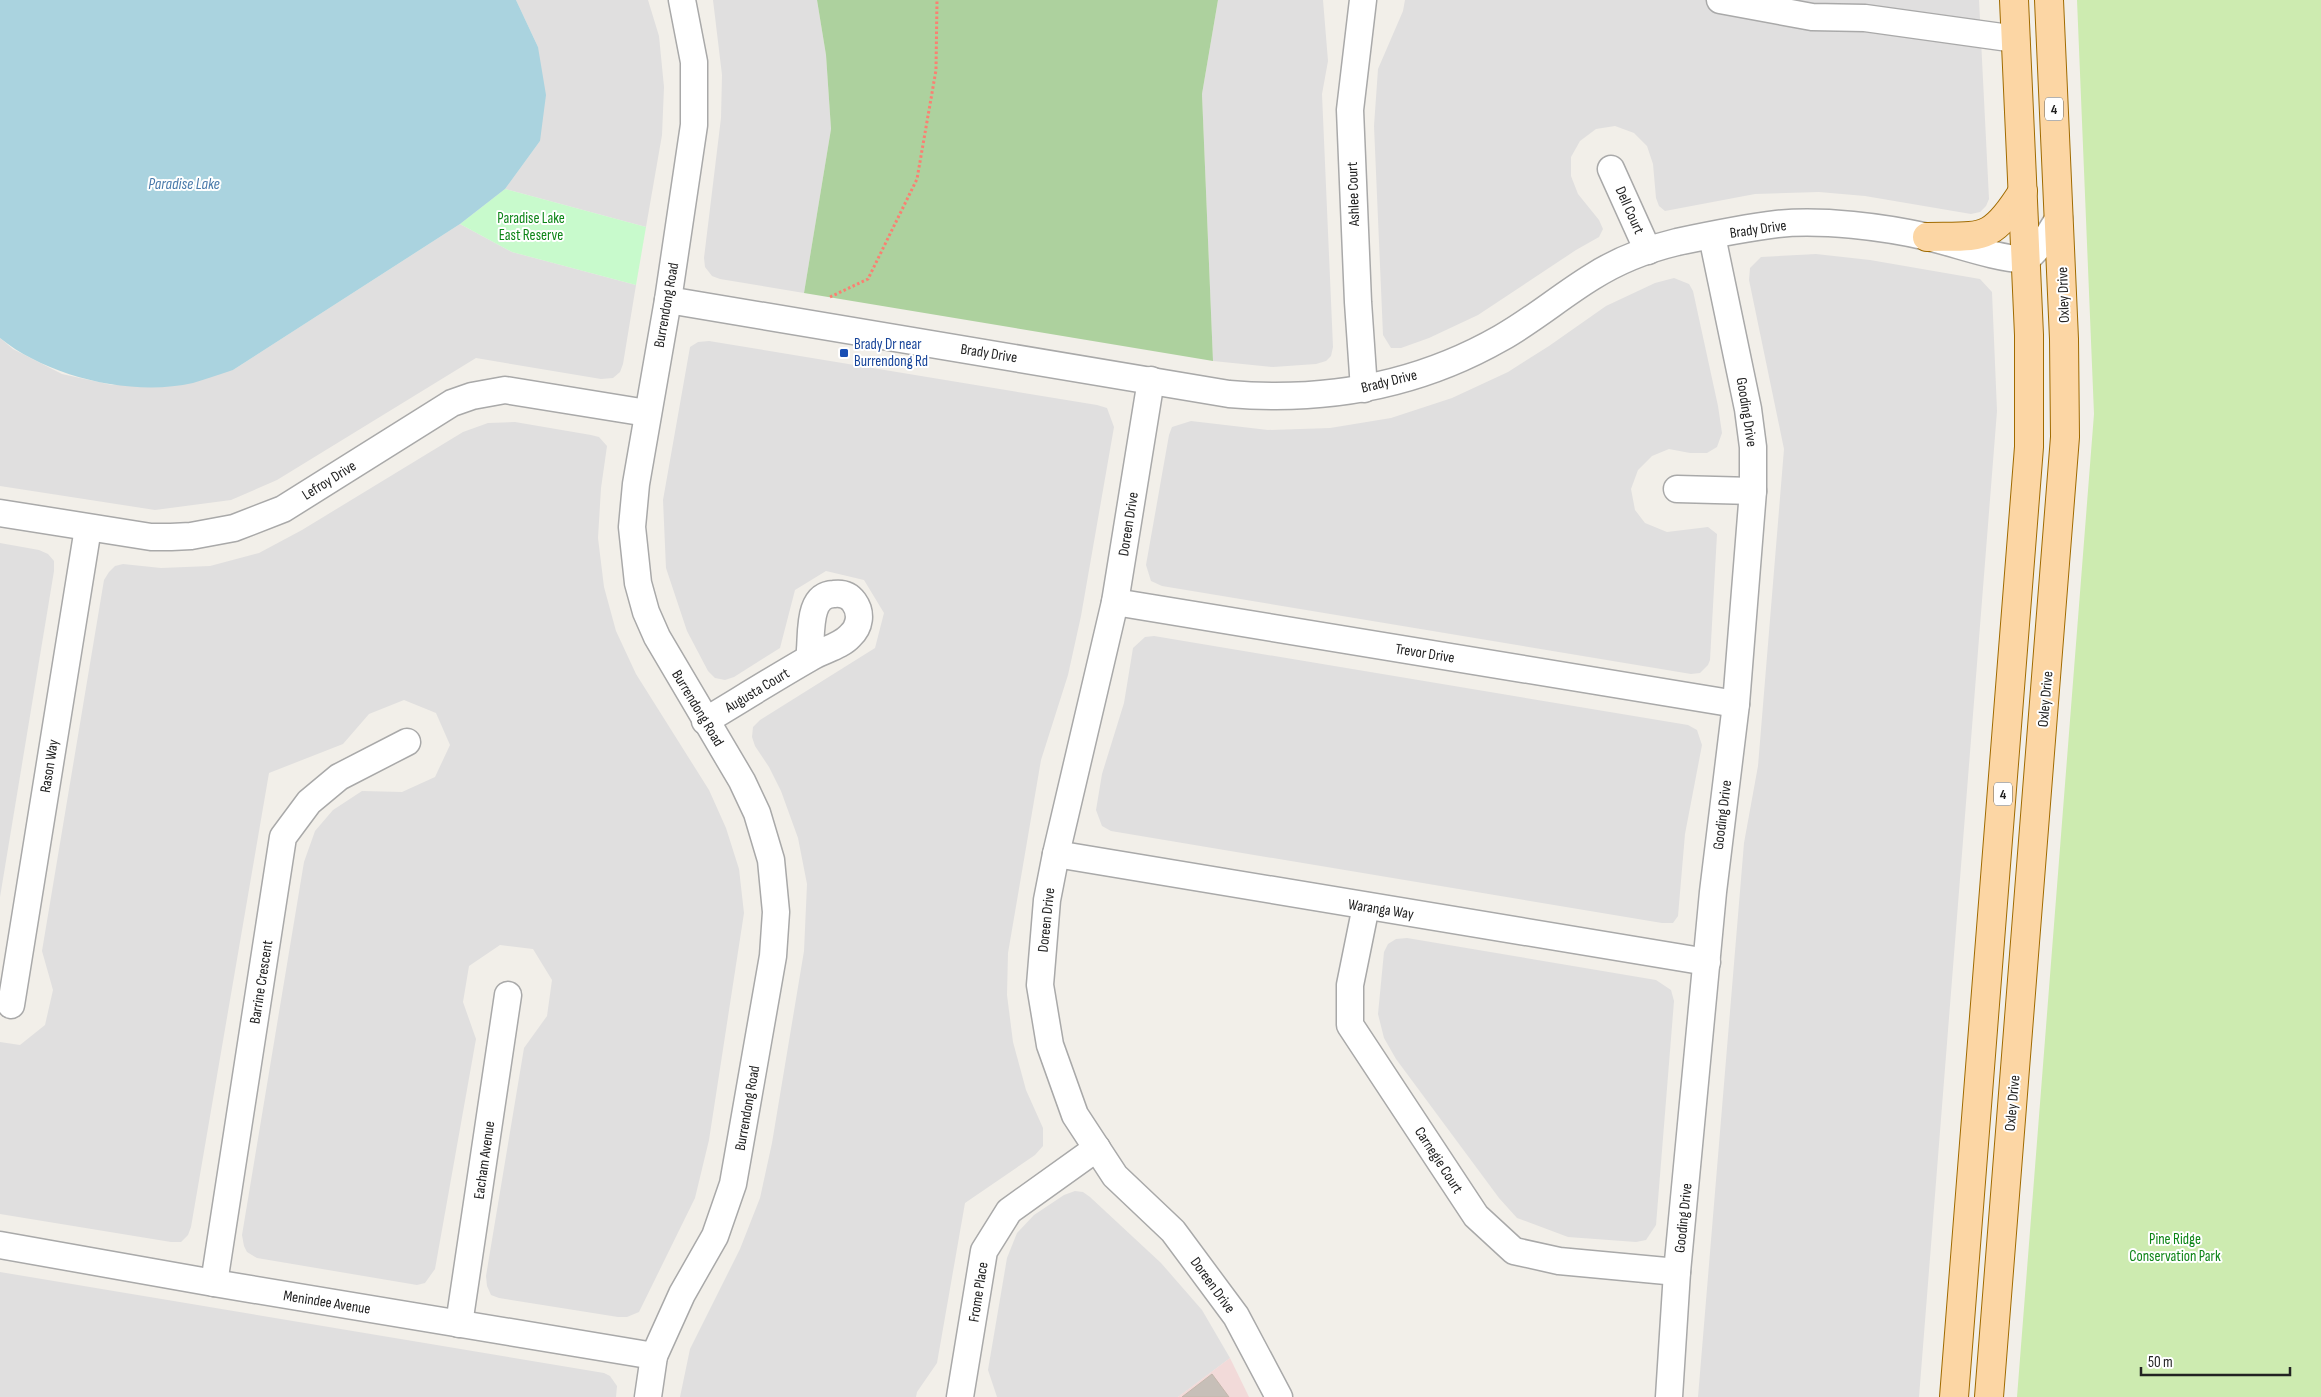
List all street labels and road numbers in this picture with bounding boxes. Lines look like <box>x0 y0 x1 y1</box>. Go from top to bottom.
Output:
road number: 4 <box>2045 98 2063 120</box>
street label: Ashlee Court <box>1343 161 1364 227</box>
street label: Dell Court <box>1611 183 1649 237</box>
street label: Brady Drive <box>1728 216 1788 243</box>
street label: Burrendong Road <box>650 261 683 349</box>
street label: Oxley Drive <box>2053 267 2074 323</box>
street label: Brady Drive <box>959 340 1019 367</box>
street label: Brady Drive <box>1359 365 1419 398</box>
street label: Gooding Drive <box>1732 376 1761 448</box>
street label: Lefroy Drive <box>299 456 360 504</box>
street label: Doreen Drive <box>1114 491 1143 558</box>
street label: Trevor Drive <box>1394 639 1456 668</box>
street label: Augusta Court <box>721 664 793 718</box>
street label: Burrendong Road <box>667 666 728 750</box>
street label: Oxley Drive <box>2034 670 2057 728</box>
street label: Rason Way <box>36 738 63 794</box>
street label: Gooding Drive <box>1709 779 1736 851</box>
road number: 4 <box>1994 782 2012 806</box>
street label: Doreen Drive <box>1034 887 1059 953</box>
street label: Waranga Way <box>1347 895 1415 924</box>
street label: Barrine Crescent <box>246 938 278 1025</box>
street label: Burrendong Road <box>731 1064 764 1152</box>
street label: Oxley Drive <box>2001 1074 2024 1132</box>
street label: Eacham Avenue <box>470 1120 499 1200</box>
street label: Carnegie Court <box>1410 1123 1467 1197</box>
street label: Gooding Drive <box>1670 1182 1697 1254</box>
street label: Doreen Drive <box>1186 1254 1239 1317</box>
street label: Frome Place <box>964 1261 993 1324</box>
street label: Menindee Avenue <box>282 1286 372 1319</box>

